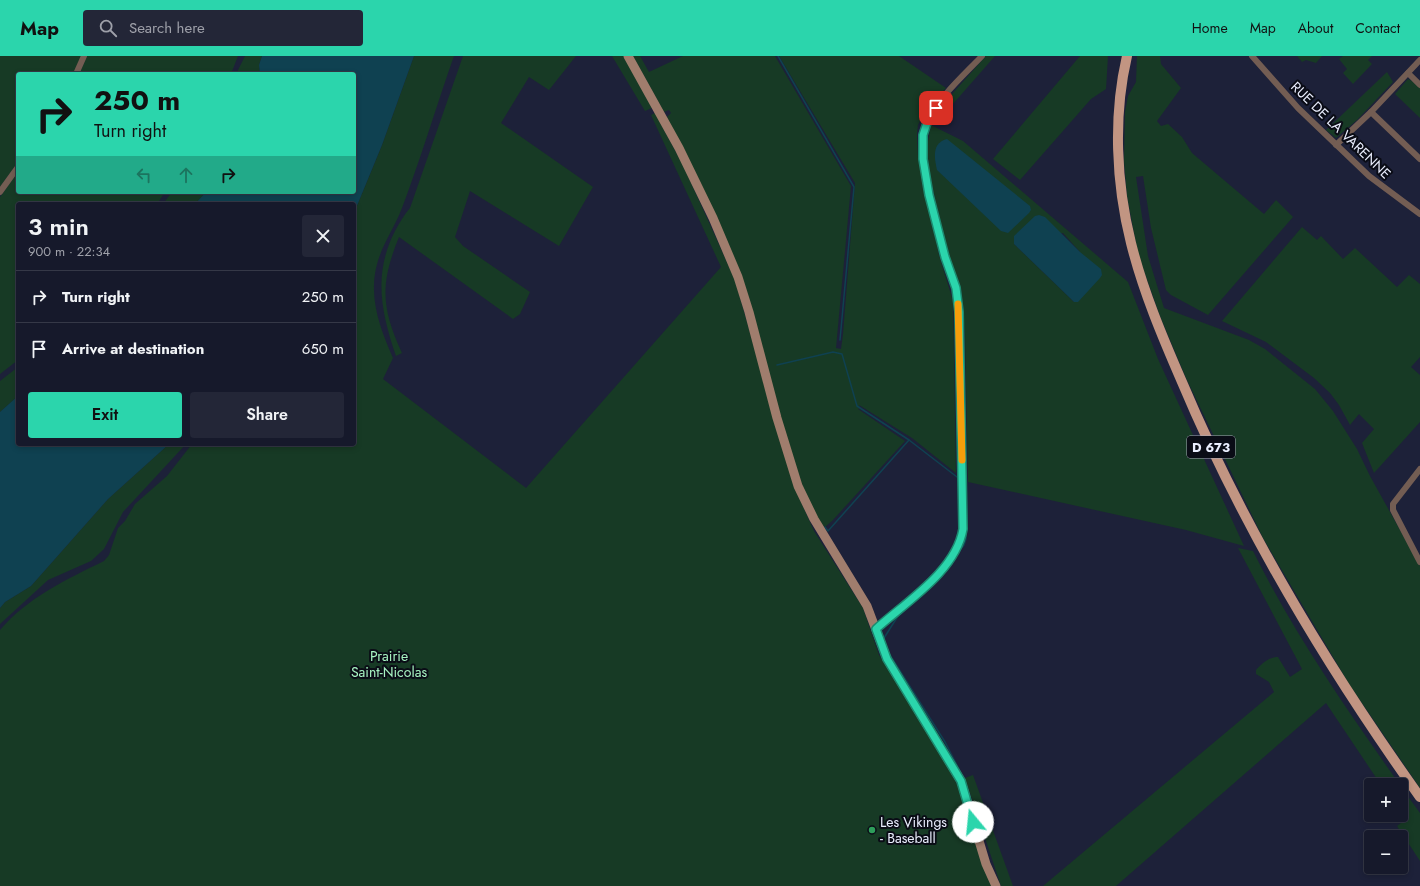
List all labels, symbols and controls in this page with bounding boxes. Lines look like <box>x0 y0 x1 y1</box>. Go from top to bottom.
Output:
search box <box>83 10 363 46</box>
text: Map <box>20 15 59 42</box>
icon: search <box>97 17 119 39</box>
text: Search here <box>129 17 205 39</box>
text: Home <box>1192 18 1228 38</box>
text: Map <box>1250 18 1276 38</box>
text: About <box>1298 18 1333 38</box>
text: Contact <box>1355 18 1400 38</box>
street label: RUE DE LA VARENNE <box>1287 77 1395 183</box>
text: 250 m <box>94 80 180 121</box>
icon: right <box>28 88 80 140</box>
pin <box>919 91 953 125</box>
icon: arrive <box>925 97 947 119</box>
text: Turn right <box>94 118 166 144</box>
icon: left <box>133 164 155 186</box>
icon: ahead <box>175 164 197 186</box>
icon: right <box>217 164 239 186</box>
text: 3 min <box>28 209 89 244</box>
button: close <box>302 215 344 257</box>
text: 900 m · 22:34 <box>28 242 110 261</box>
icon: right <box>28 286 50 308</box>
text: Turn right <box>62 286 130 308</box>
text: 250 m <box>302 286 344 308</box>
icon: arrive <box>28 338 50 360</box>
text: Arrive at destination <box>62 338 204 360</box>
text: 650 m <box>302 338 344 360</box>
button: Exit <box>28 392 182 438</box>
button: Share <box>190 392 344 438</box>
road number: D 673 <box>1187 436 1235 458</box>
park label: Prairie Saint-Nicolas <box>351 646 427 682</box>
map controls <box>1364 778 1408 874</box>
button: + <box>1364 778 1408 822</box>
position arrow <box>952 801 994 843</box>
place label: Les Vikings - Baseball <box>880 812 947 848</box>
marker: Les Vikings - Baseball <box>867 825 877 835</box>
button: − <box>1364 830 1408 874</box>

